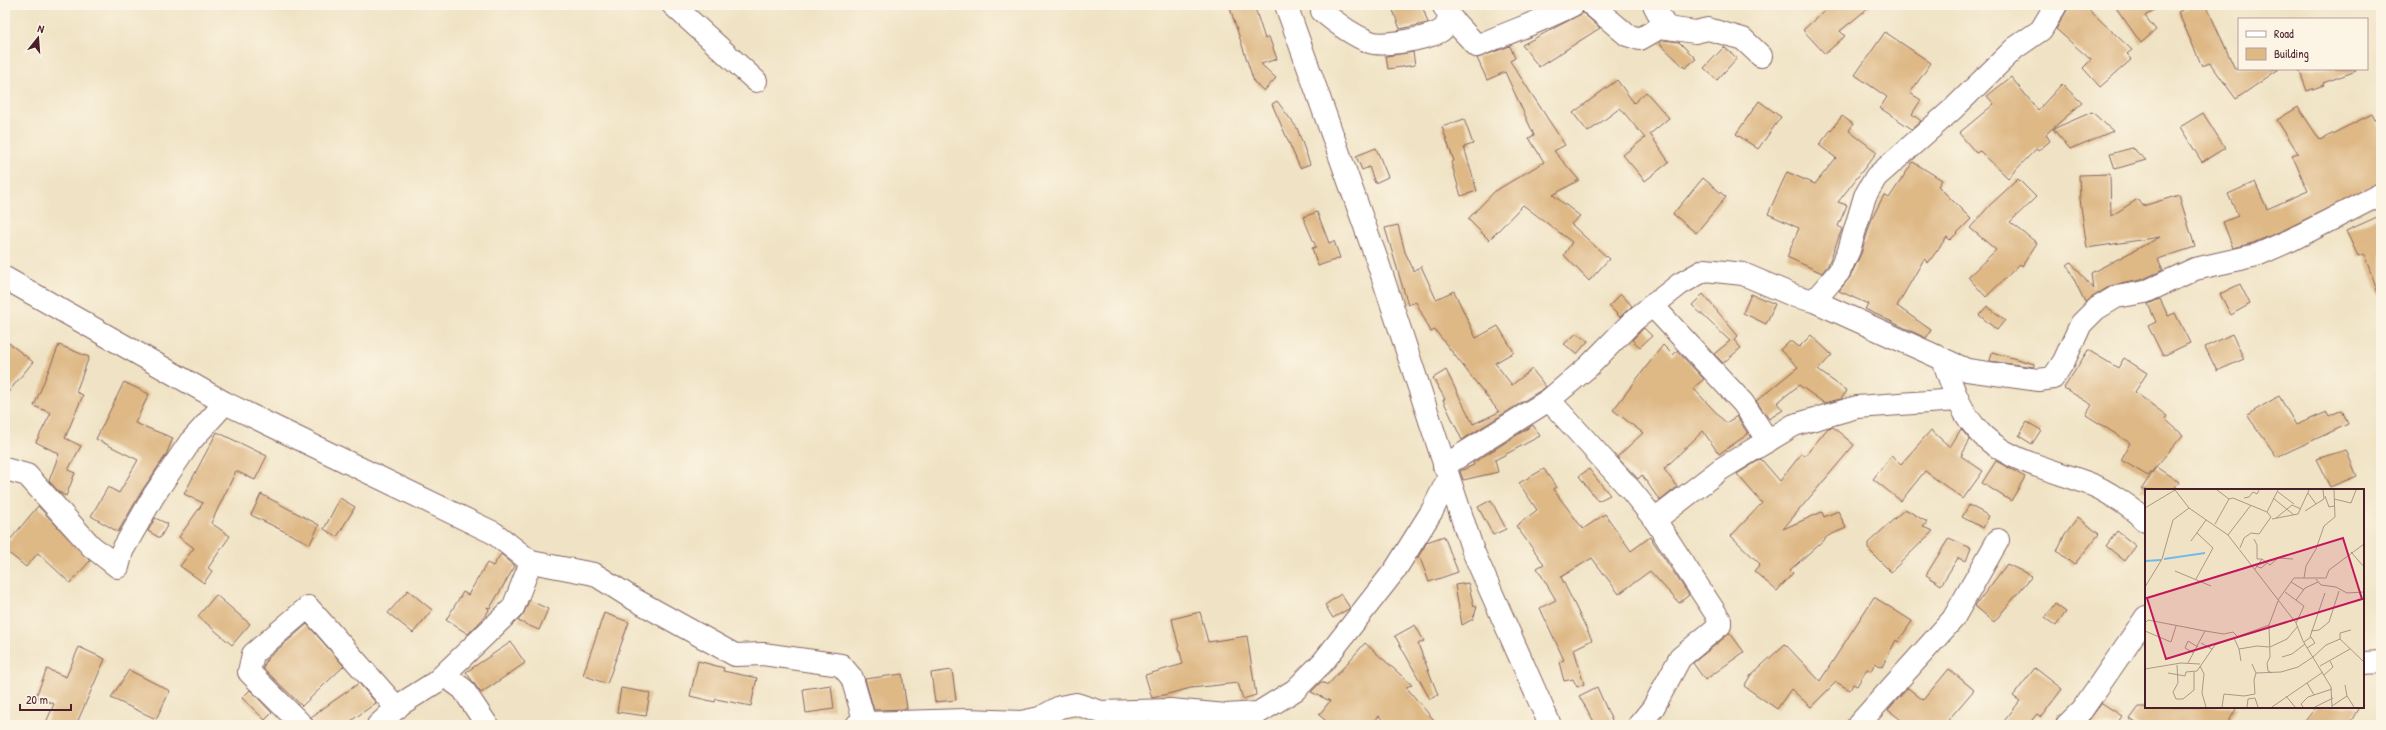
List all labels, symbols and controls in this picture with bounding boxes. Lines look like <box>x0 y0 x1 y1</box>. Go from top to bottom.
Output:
north arrow <box>18 18 58 58</box>
legend <box>2238 18 2368 70</box>
text: N <box>36 21 46 36</box>
text: Road <box>2274 25 2294 42</box>
text: Building <box>2274 45 2309 62</box>
inset map <box>2145 489 2364 708</box>
scale bar <box>20 686 71 712</box>
text: 20 m <box>26 691 48 708</box>

